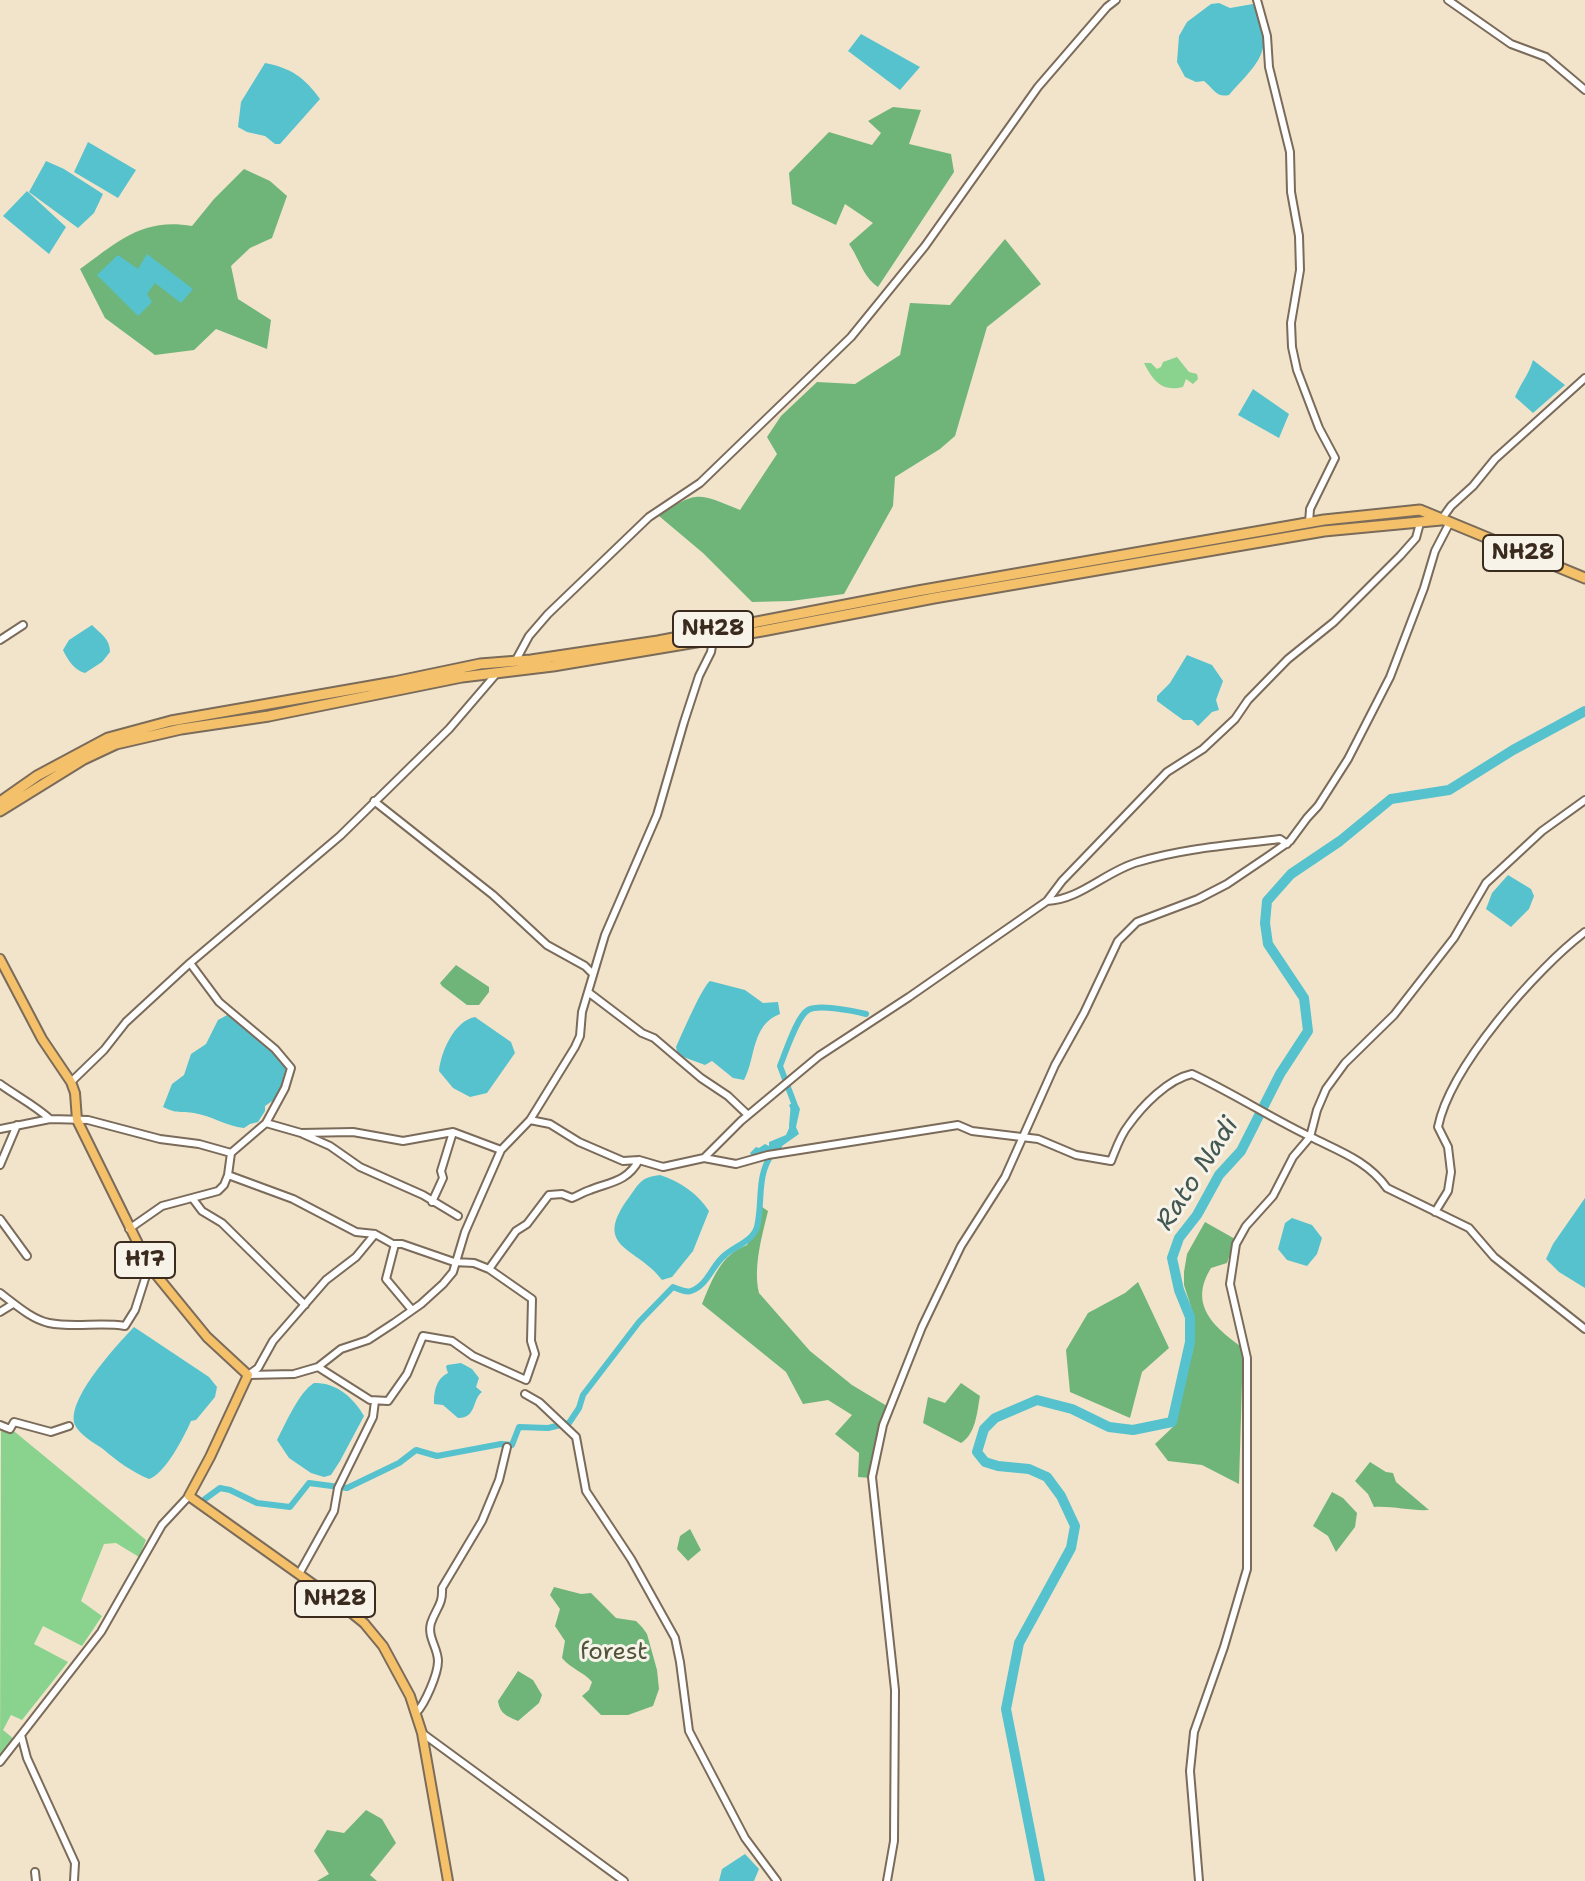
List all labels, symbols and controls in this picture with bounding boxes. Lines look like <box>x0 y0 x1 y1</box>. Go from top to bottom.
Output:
road number: NH28 <box>1483 535 1563 571</box>
road number: NH28 <box>673 611 753 647</box>
water label: Rato Nadi <box>1150 1112 1246 1236</box>
road number: H17 <box>115 1242 175 1278</box>
road number: NH28 <box>295 1581 375 1617</box>
park label: forest <box>580 1639 648 1667</box>

